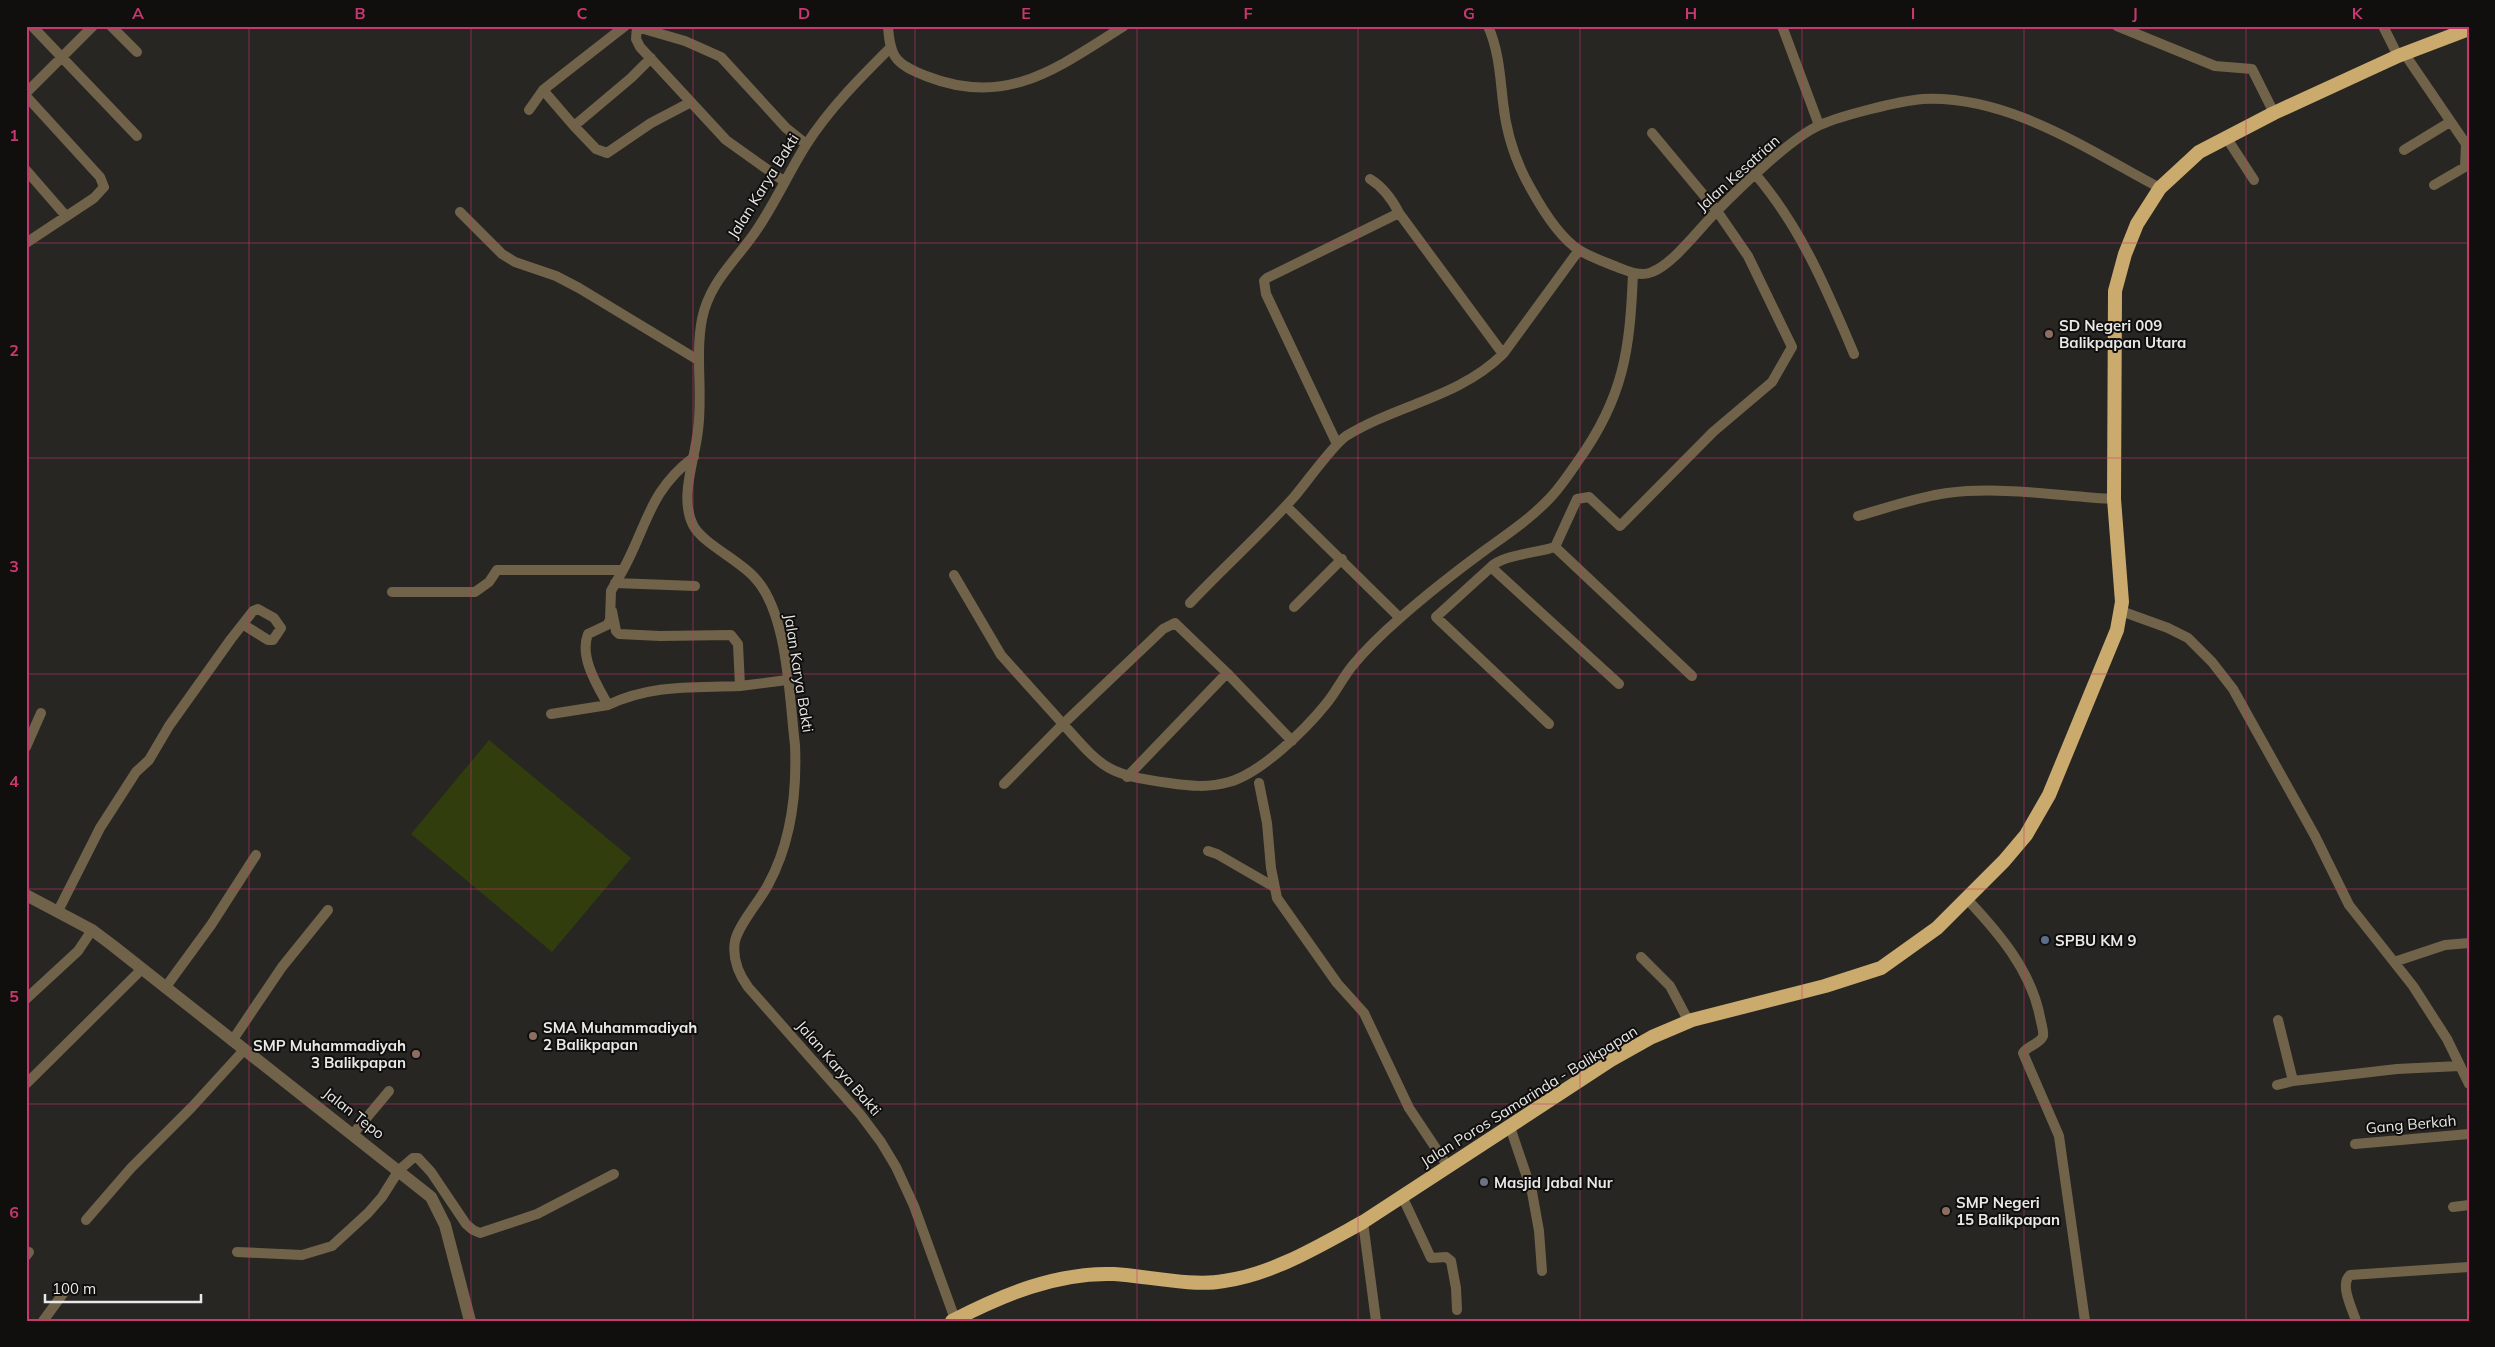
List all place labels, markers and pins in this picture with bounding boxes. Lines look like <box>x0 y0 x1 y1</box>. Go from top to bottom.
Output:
place label: SD Negeri 009 Balikpapan Utara <box>2059 316 2186 352</box>
marker: SD Negeri 009 Balikpapan Utara <box>2043 328 2055 340</box>
place label: SPBU KM 9 <box>2055 931 2136 950</box>
marker: SPBU KM 9 <box>2039 934 2051 946</box>
place label: SMA Muhammadiyah 2 Balikpapan <box>543 1018 697 1054</box>
marker: SMA Muhammadiyah 2 Balikpapan <box>527 1030 539 1042</box>
place label: SMP Muhammadiyah 3 Balikpapan <box>253 1036 406 1072</box>
marker: SMP Muhammadiyah 3 Balikpapan <box>410 1048 422 1060</box>
place label: Masjid Jabal Nur <box>1494 1173 1613 1192</box>
marker: Masjid Jabal Nur <box>1478 1176 1490 1188</box>
place label: SMP Negeri 15 Balikpapan <box>1956 1193 2060 1229</box>
marker: SMP Negeri 15 Balikpapan <box>1940 1205 1952 1217</box>

